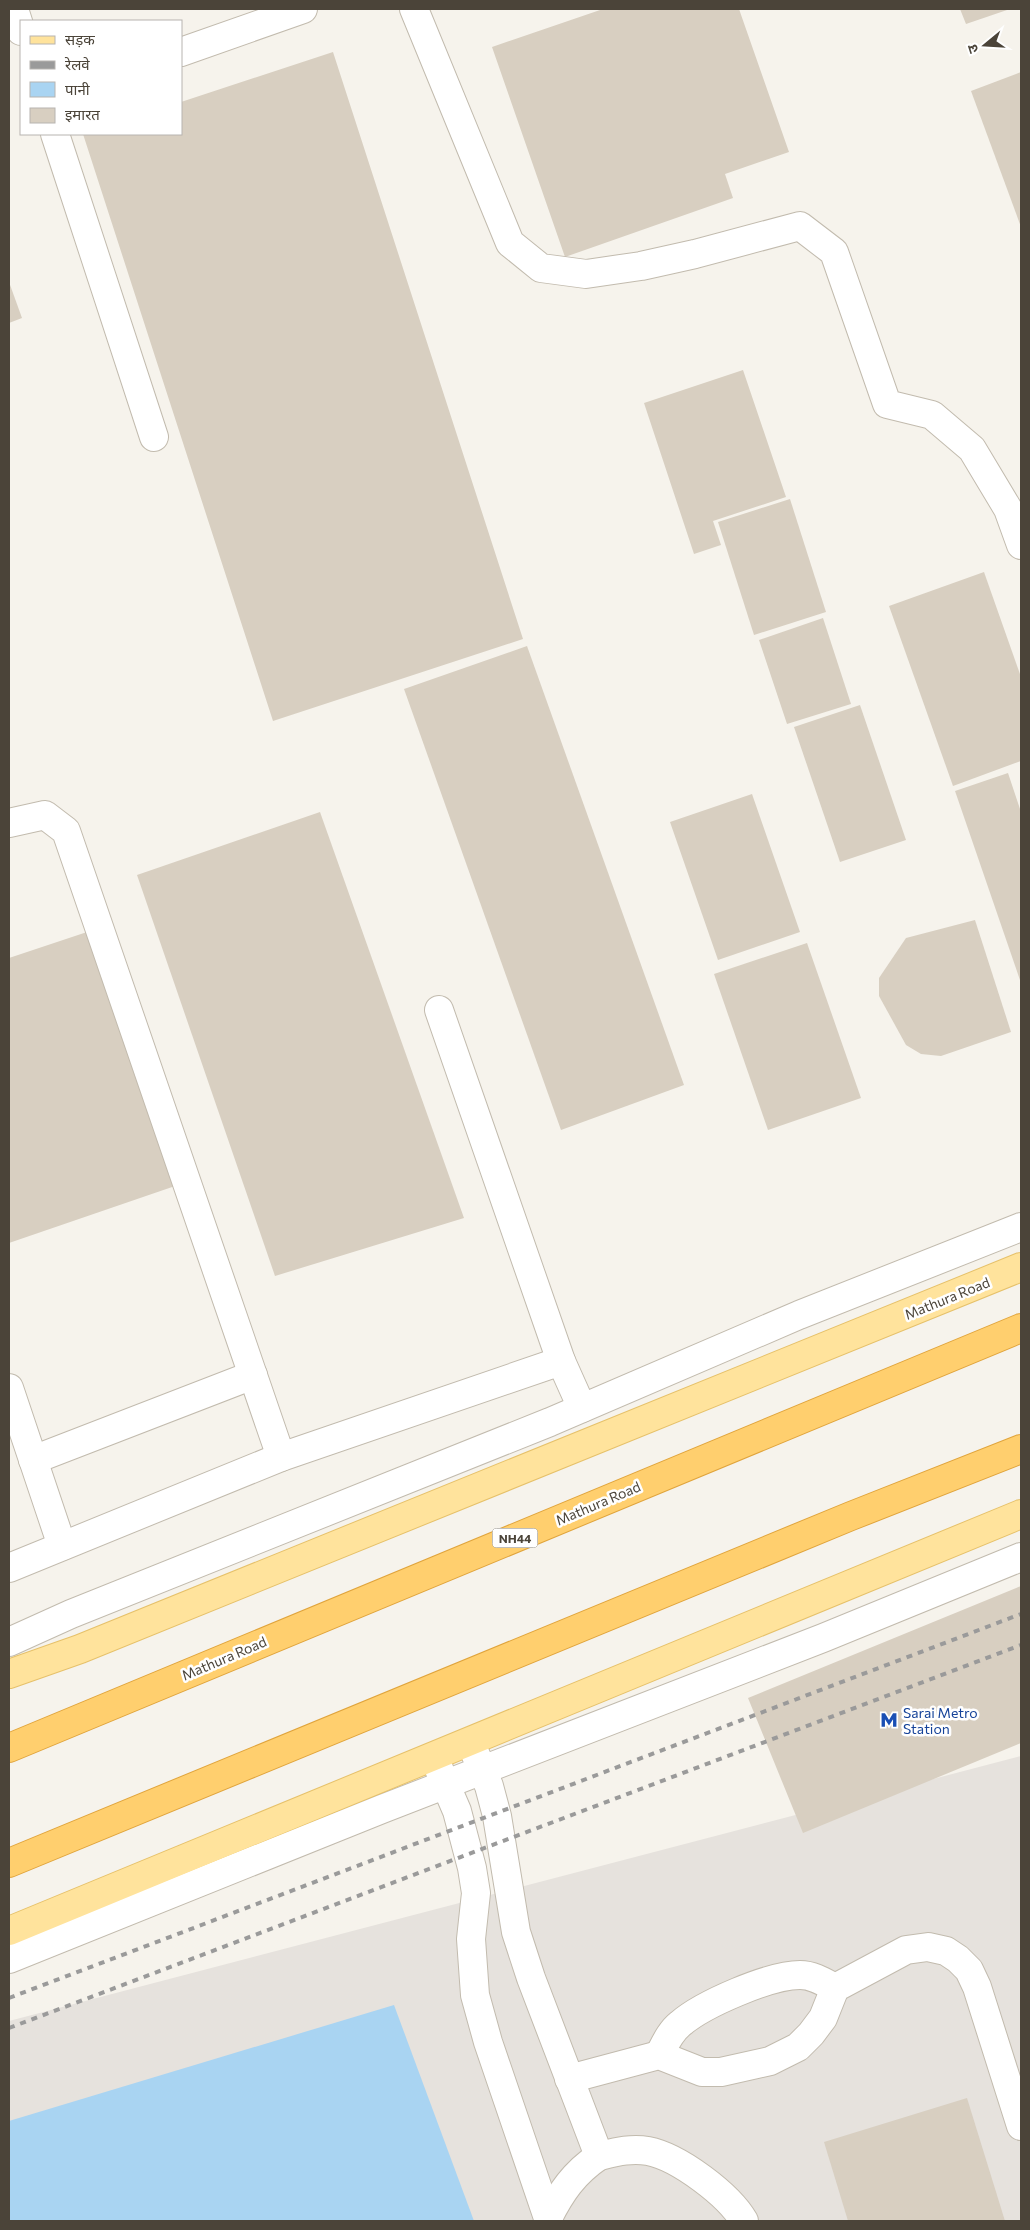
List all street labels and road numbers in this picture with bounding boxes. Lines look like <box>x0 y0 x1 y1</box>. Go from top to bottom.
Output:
street label: Mathura Road <box>902 1273 992 1323</box>
street label: Mathura Road <box>553 1478 643 1528</box>
road number: NH44 <box>492 1529 538 1548</box>
street label: Mathura Road <box>179 1633 269 1683</box>

